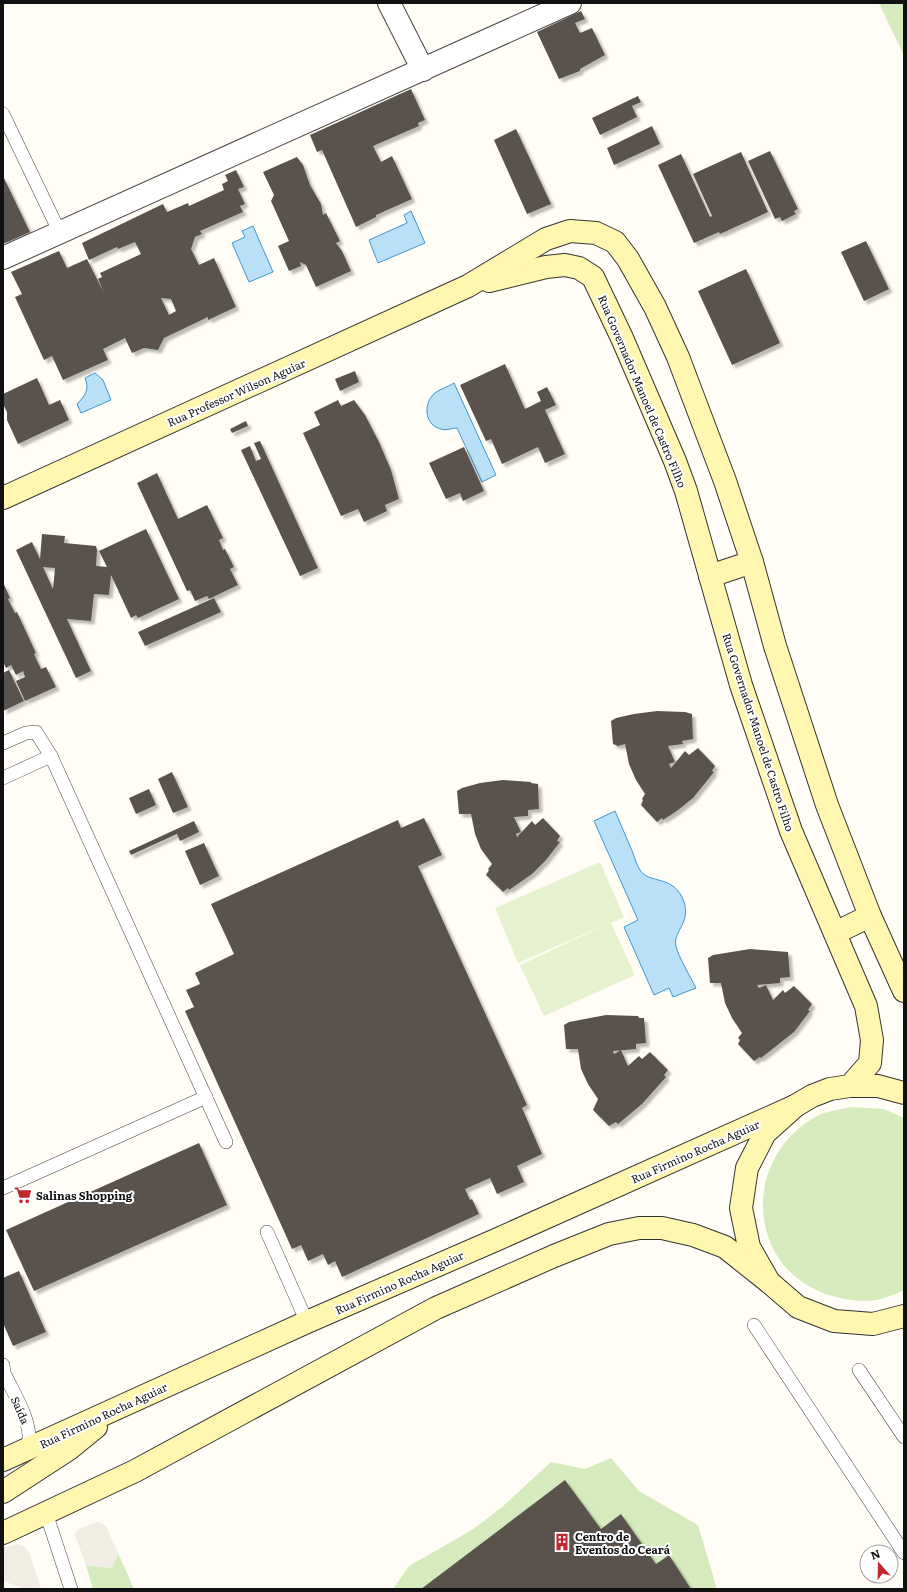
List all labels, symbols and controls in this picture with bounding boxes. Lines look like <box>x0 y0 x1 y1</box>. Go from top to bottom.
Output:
street label: Rua Governador Manoel de Castro Filho <box>595 292 691 490</box>
street label: Rua Professor Wilson Aguiar <box>164 354 308 430</box>
street label: Rua Governador Manoel de Castro Filho <box>719 631 799 833</box>
street label: Rua Firmino Rocha Aguiar <box>628 1115 763 1187</box>
supermarket icon: Salinas Shopping <box>13 1185 33 1205</box>
place label: Salinas Shopping <box>36 1187 133 1203</box>
street label: Rua Firmino Rocha Aguiar <box>332 1246 467 1318</box>
street label: Rua Firmino Rocha Aguiar <box>37 1378 170 1452</box>
street label: Saída <box>8 1394 34 1426</box>
place label: Centro de Eventos do Ceará <box>575 1528 671 1557</box>
building icon: Centro de Eventos do Ceará <box>552 1532 572 1552</box>
north arrow <box>859 1544 899 1584</box>
text: N <box>868 1545 882 1563</box>

